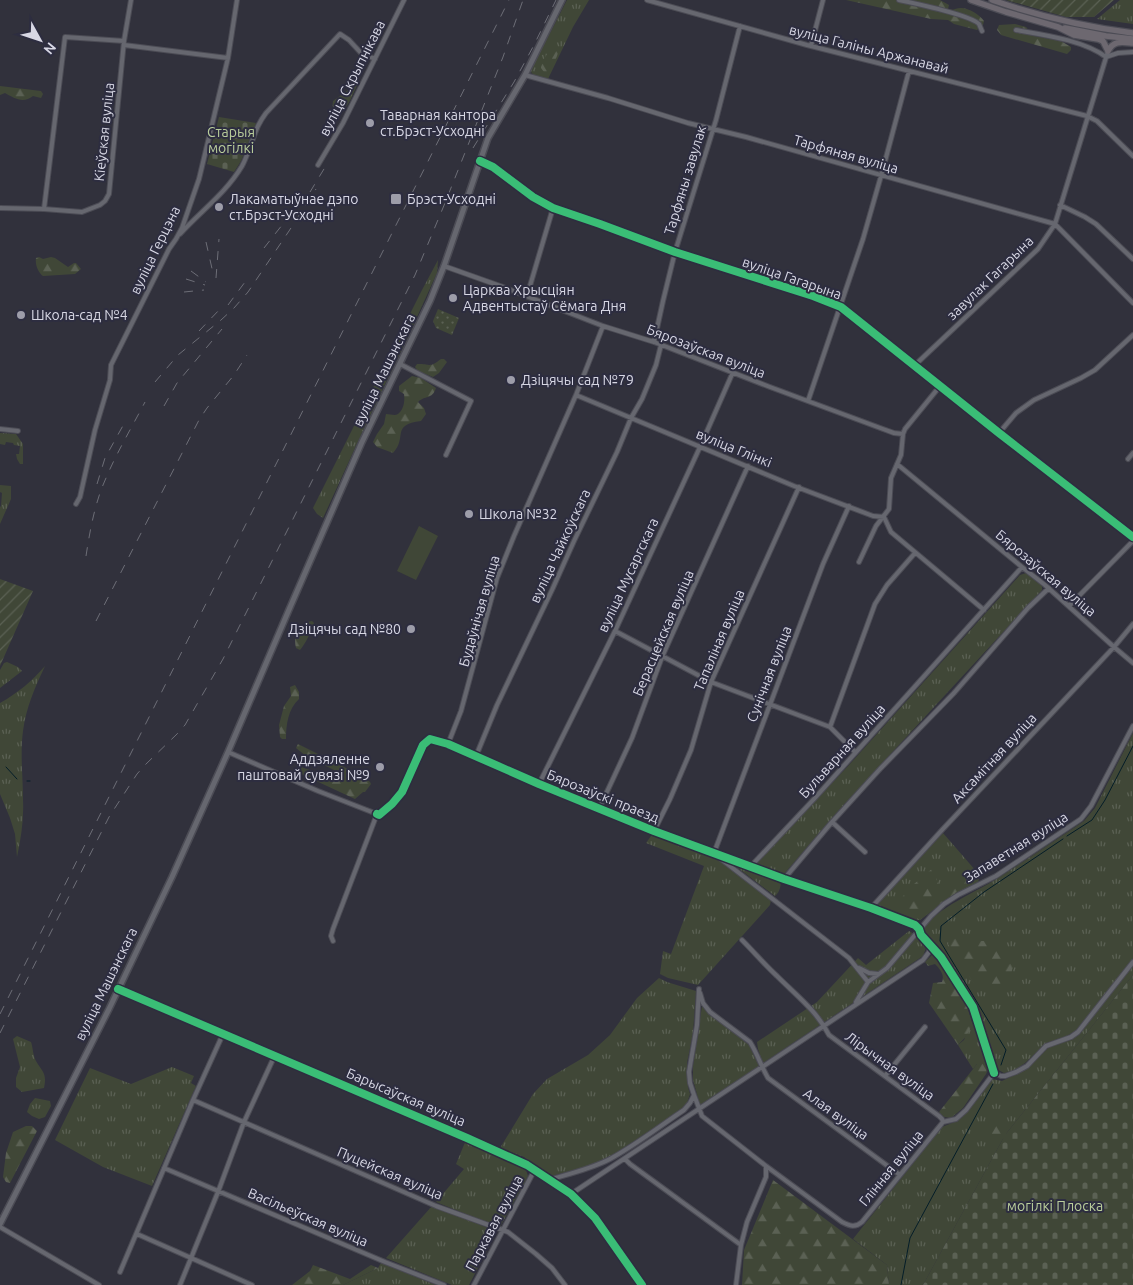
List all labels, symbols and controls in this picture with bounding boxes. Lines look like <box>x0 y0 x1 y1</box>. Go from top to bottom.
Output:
north arrow <box>15 15 65 65</box>
street label: вуліца Скрыпнікава <box>316 17 388 139</box>
street label: вуліца Галіны Аржанавай <box>788 21 950 77</box>
text: N <box>40 39 59 58</box>
street label: Кіеўская вуліца <box>91 82 117 182</box>
place label: Таварная кантора ст.Брэст-Усходні <box>380 107 496 139</box>
marker: Таварная кантора ст.Брэст-Усходні <box>364 117 376 129</box>
street label: Тарфяны завулак <box>661 123 709 237</box>
park label: Старыя могілкі <box>207 124 255 156</box>
street label: Тарфяная вуліца <box>792 131 900 177</box>
place label: Лакаматыўнае дэпо ст.Брэст-Усходні <box>229 191 359 223</box>
place label: Брэст-Усходні <box>407 191 496 207</box>
marker: Брэст-Усходні <box>389 192 403 206</box>
marker: Лакаматыўнае дэпо ст.Брэст-Усходні <box>213 201 225 213</box>
street label: вуліца Герцэна <box>127 203 183 297</box>
street label: завулак Гагарына <box>944 233 1036 323</box>
street label: вуліца Гагарына <box>740 253 844 303</box>
place label: Царква Хрысціян Адвентыстаў Сёмага Дня <box>463 282 626 314</box>
marker: Царква Хрысціян Адвентыстаў Сёмага Дня <box>447 292 459 304</box>
place label: Школа-сад №4 <box>31 307 128 323</box>
marker: Школа-сад №4 <box>15 309 27 321</box>
street label: вуліца Машэнскага <box>350 311 418 429</box>
street label: Бярозаўская вуліца <box>644 321 768 381</box>
place label: Дзіцячы сад №79 <box>521 372 634 388</box>
marker: Дзіцячы сад №79 <box>505 374 517 386</box>
street label: вуліца Глінкі <box>694 426 774 470</box>
street label: вуліца Чайкоўскага <box>527 486 593 606</box>
place label: Школа №32 <box>479 506 558 522</box>
marker: Школа №32 <box>463 508 475 520</box>
street label: вуліца Мусаргскага <box>594 515 662 635</box>
street label: Бярозаўская вуліца <box>993 526 1099 620</box>
street label: Будаўнічая вуліца <box>455 553 503 669</box>
street label: Берасцейская вуліца <box>629 568 697 698</box>
street label: Тапаліная вуліца <box>690 587 748 693</box>
place label: Дзіцячы сад №80 <box>288 621 401 637</box>
marker: Дзіцячы сад №80 <box>405 623 417 635</box>
street label: Сунічная вуліца <box>743 624 795 724</box>
street label: Бульварная вуліца <box>796 701 888 801</box>
street label: Аксамітная вуліца <box>948 710 1040 806</box>
place label: Аддзяленне паштовай сувязі №9 <box>237 751 370 783</box>
marker: Аддзяленне паштовай сувязі №9 <box>374 761 386 773</box>
street label: Бярозаўскі праезд <box>545 766 661 826</box>
street label: Запаветная вуліца <box>961 809 1071 885</box>
street label: вуліца Машэнскага <box>72 925 140 1043</box>
street label: Лірычная вуліца <box>842 1028 938 1104</box>
street label: Барысаўская вуліца <box>344 1065 468 1129</box>
street label: Алая вуліца <box>800 1085 872 1143</box>
street label: Глінная вуліца <box>856 1127 926 1209</box>
street label: Пуцейская вуліца <box>335 1143 445 1203</box>
street label: Паркавая вуліца <box>462 1172 526 1274</box>
street label: Васільеўская вуліца <box>246 1184 370 1250</box>
park label: могілкі Плоска <box>1007 1198 1103 1214</box>

